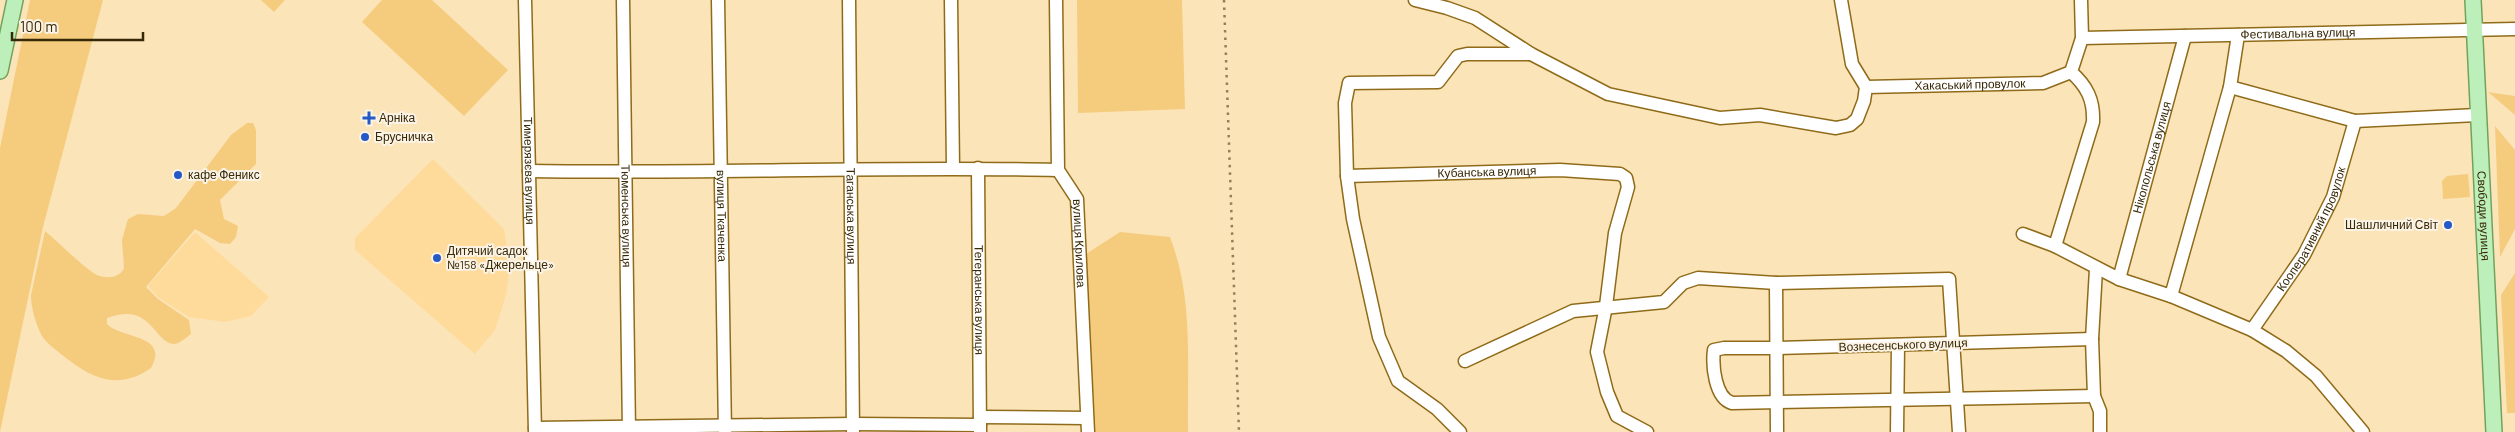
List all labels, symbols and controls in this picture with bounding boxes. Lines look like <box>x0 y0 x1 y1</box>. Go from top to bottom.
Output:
scale bar <box>12 10 144 42</box>
text: 100 m <box>20 17 58 35</box>
street label: Фестивальна вулиця <box>2240 24 2356 41</box>
street label: Хакаський провулок <box>1914 75 2026 92</box>
street label: Нікопольська вулиця <box>2129 100 2173 215</box>
place label: Арніка <box>379 110 415 125</box>
marker: Арніка <box>363 112 375 124</box>
street label: Тимерязєва вулиця <box>521 117 538 225</box>
place label: Брусничка <box>375 129 433 144</box>
marker: Брусничка <box>359 131 371 143</box>
street label: Кубанська вулиця <box>1437 163 1537 180</box>
street label: Тюменська вулиця <box>619 164 635 268</box>
street label: Кооперативний провулок <box>2273 164 2348 293</box>
place label: кафе Феникс <box>188 167 260 182</box>
street label: Таганська вулиця <box>844 168 859 264</box>
marker: кафе Феникс <box>172 169 184 181</box>
street label: вулиця Ткаченка <box>714 170 730 262</box>
street label: Свободи вулиця <box>2475 170 2494 261</box>
street label: вулиця Крилова <box>1070 199 1089 288</box>
place label: Шашличний Світ <box>2345 217 2438 231</box>
marker: Шашличний Світ <box>2442 219 2454 231</box>
place label: Дитячий садок №158 «Джерельце» <box>447 243 554 272</box>
street label: Тегеранська вулиця <box>972 245 987 355</box>
marker: Дитячий садок №158 «Джерельце» <box>431 252 443 264</box>
street label: Вознесенського вулиця <box>1838 335 1968 354</box>

